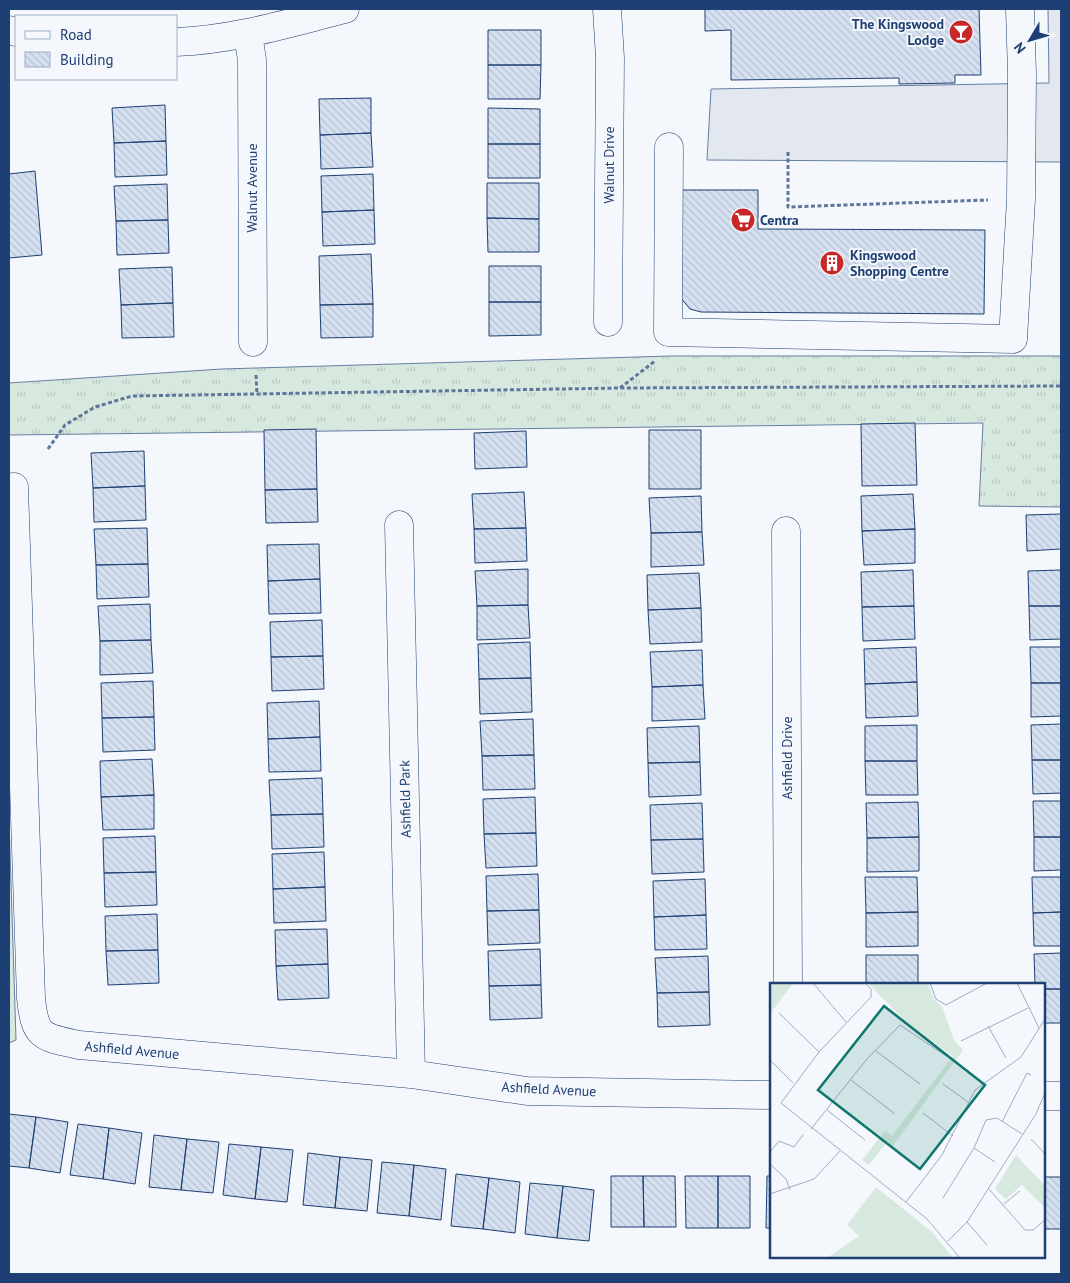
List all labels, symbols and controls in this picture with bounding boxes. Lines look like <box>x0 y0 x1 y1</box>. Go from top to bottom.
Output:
legend <box>15 15 178 80</box>
place label: The Kingswood Lodge <box>852 15 944 49</box>
north arrow <box>1005 15 1055 65</box>
bar icon: The Kingswood Lodge <box>948 19 974 45</box>
text: Road <box>60 25 92 44</box>
text: N <box>1010 39 1030 57</box>
text: Building <box>60 50 114 69</box>
street label: Walnut Drive <box>600 126 618 204</box>
street label: Walnut Avenue <box>243 143 261 233</box>
supermarket icon: Centra <box>730 207 756 233</box>
place label: Centra <box>760 211 799 229</box>
place label: Kingswood Shopping Centre <box>850 246 949 280</box>
building icon: Kingswood Shopping Centre <box>819 250 845 276</box>
street label: Ashfield Drive <box>778 716 796 800</box>
street label: Ashfield Park <box>395 760 415 838</box>
inset map <box>770 983 1045 1258</box>
street label: Ashfield Avenue <box>84 1037 180 1063</box>
street label: Ashfield Avenue <box>501 1078 597 1100</box>

